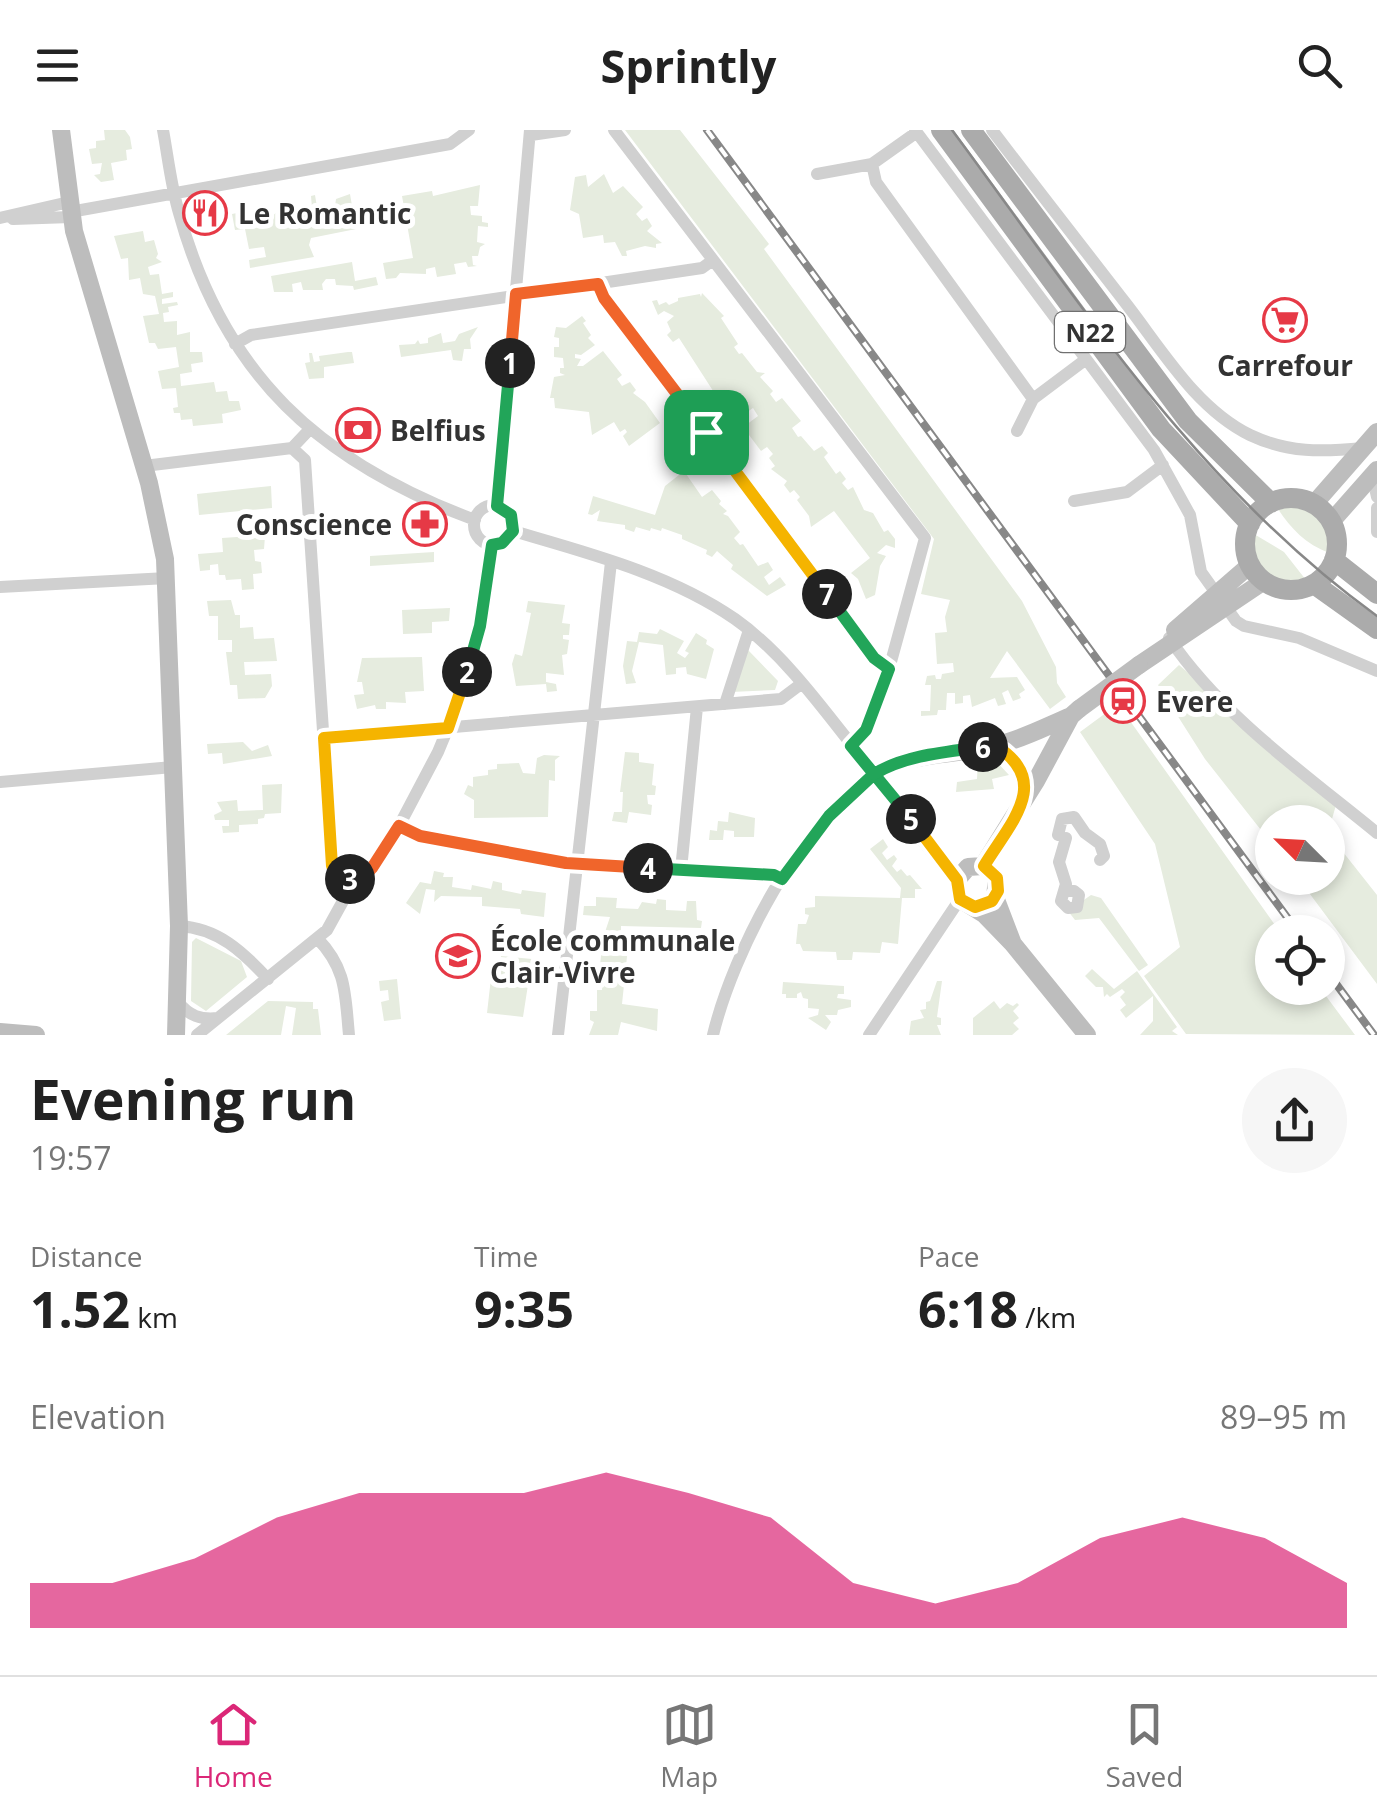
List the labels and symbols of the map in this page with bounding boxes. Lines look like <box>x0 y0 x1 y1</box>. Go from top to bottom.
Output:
restaurant icon: Le Romantic <box>182 190 228 236</box>
place label: Le Romantic <box>238 194 411 232</box>
supermarket icon: Carrefour <box>1262 297 1308 343</box>
road number: N22 <box>1055 312 1125 352</box>
pin: 1 <box>485 338 535 388</box>
place label: Carrefour <box>1217 346 1353 384</box>
pin <box>664 390 749 475</box>
bank icon: Belfius <box>335 407 381 453</box>
place label: Belfius <box>390 411 486 449</box>
pharmacy icon: Conscience <box>402 501 448 547</box>
place label: Conscience <box>236 505 392 543</box>
pin: 7 <box>802 569 852 619</box>
pin: 2 <box>442 647 492 697</box>
station icon: Evere <box>1100 678 1146 724</box>
place label: Evere <box>1156 682 1233 720</box>
pin: 6 <box>958 722 1008 772</box>
pin: 5 <box>886 794 936 844</box>
north arrow <box>1255 805 1345 895</box>
pin: 4 <box>623 843 673 893</box>
pin: 3 <box>325 854 375 904</box>
place label: École communale Clair-Vivre <box>490 921 735 991</box>
school or university icon: École communale Clair-Vivre <box>435 933 481 979</box>

